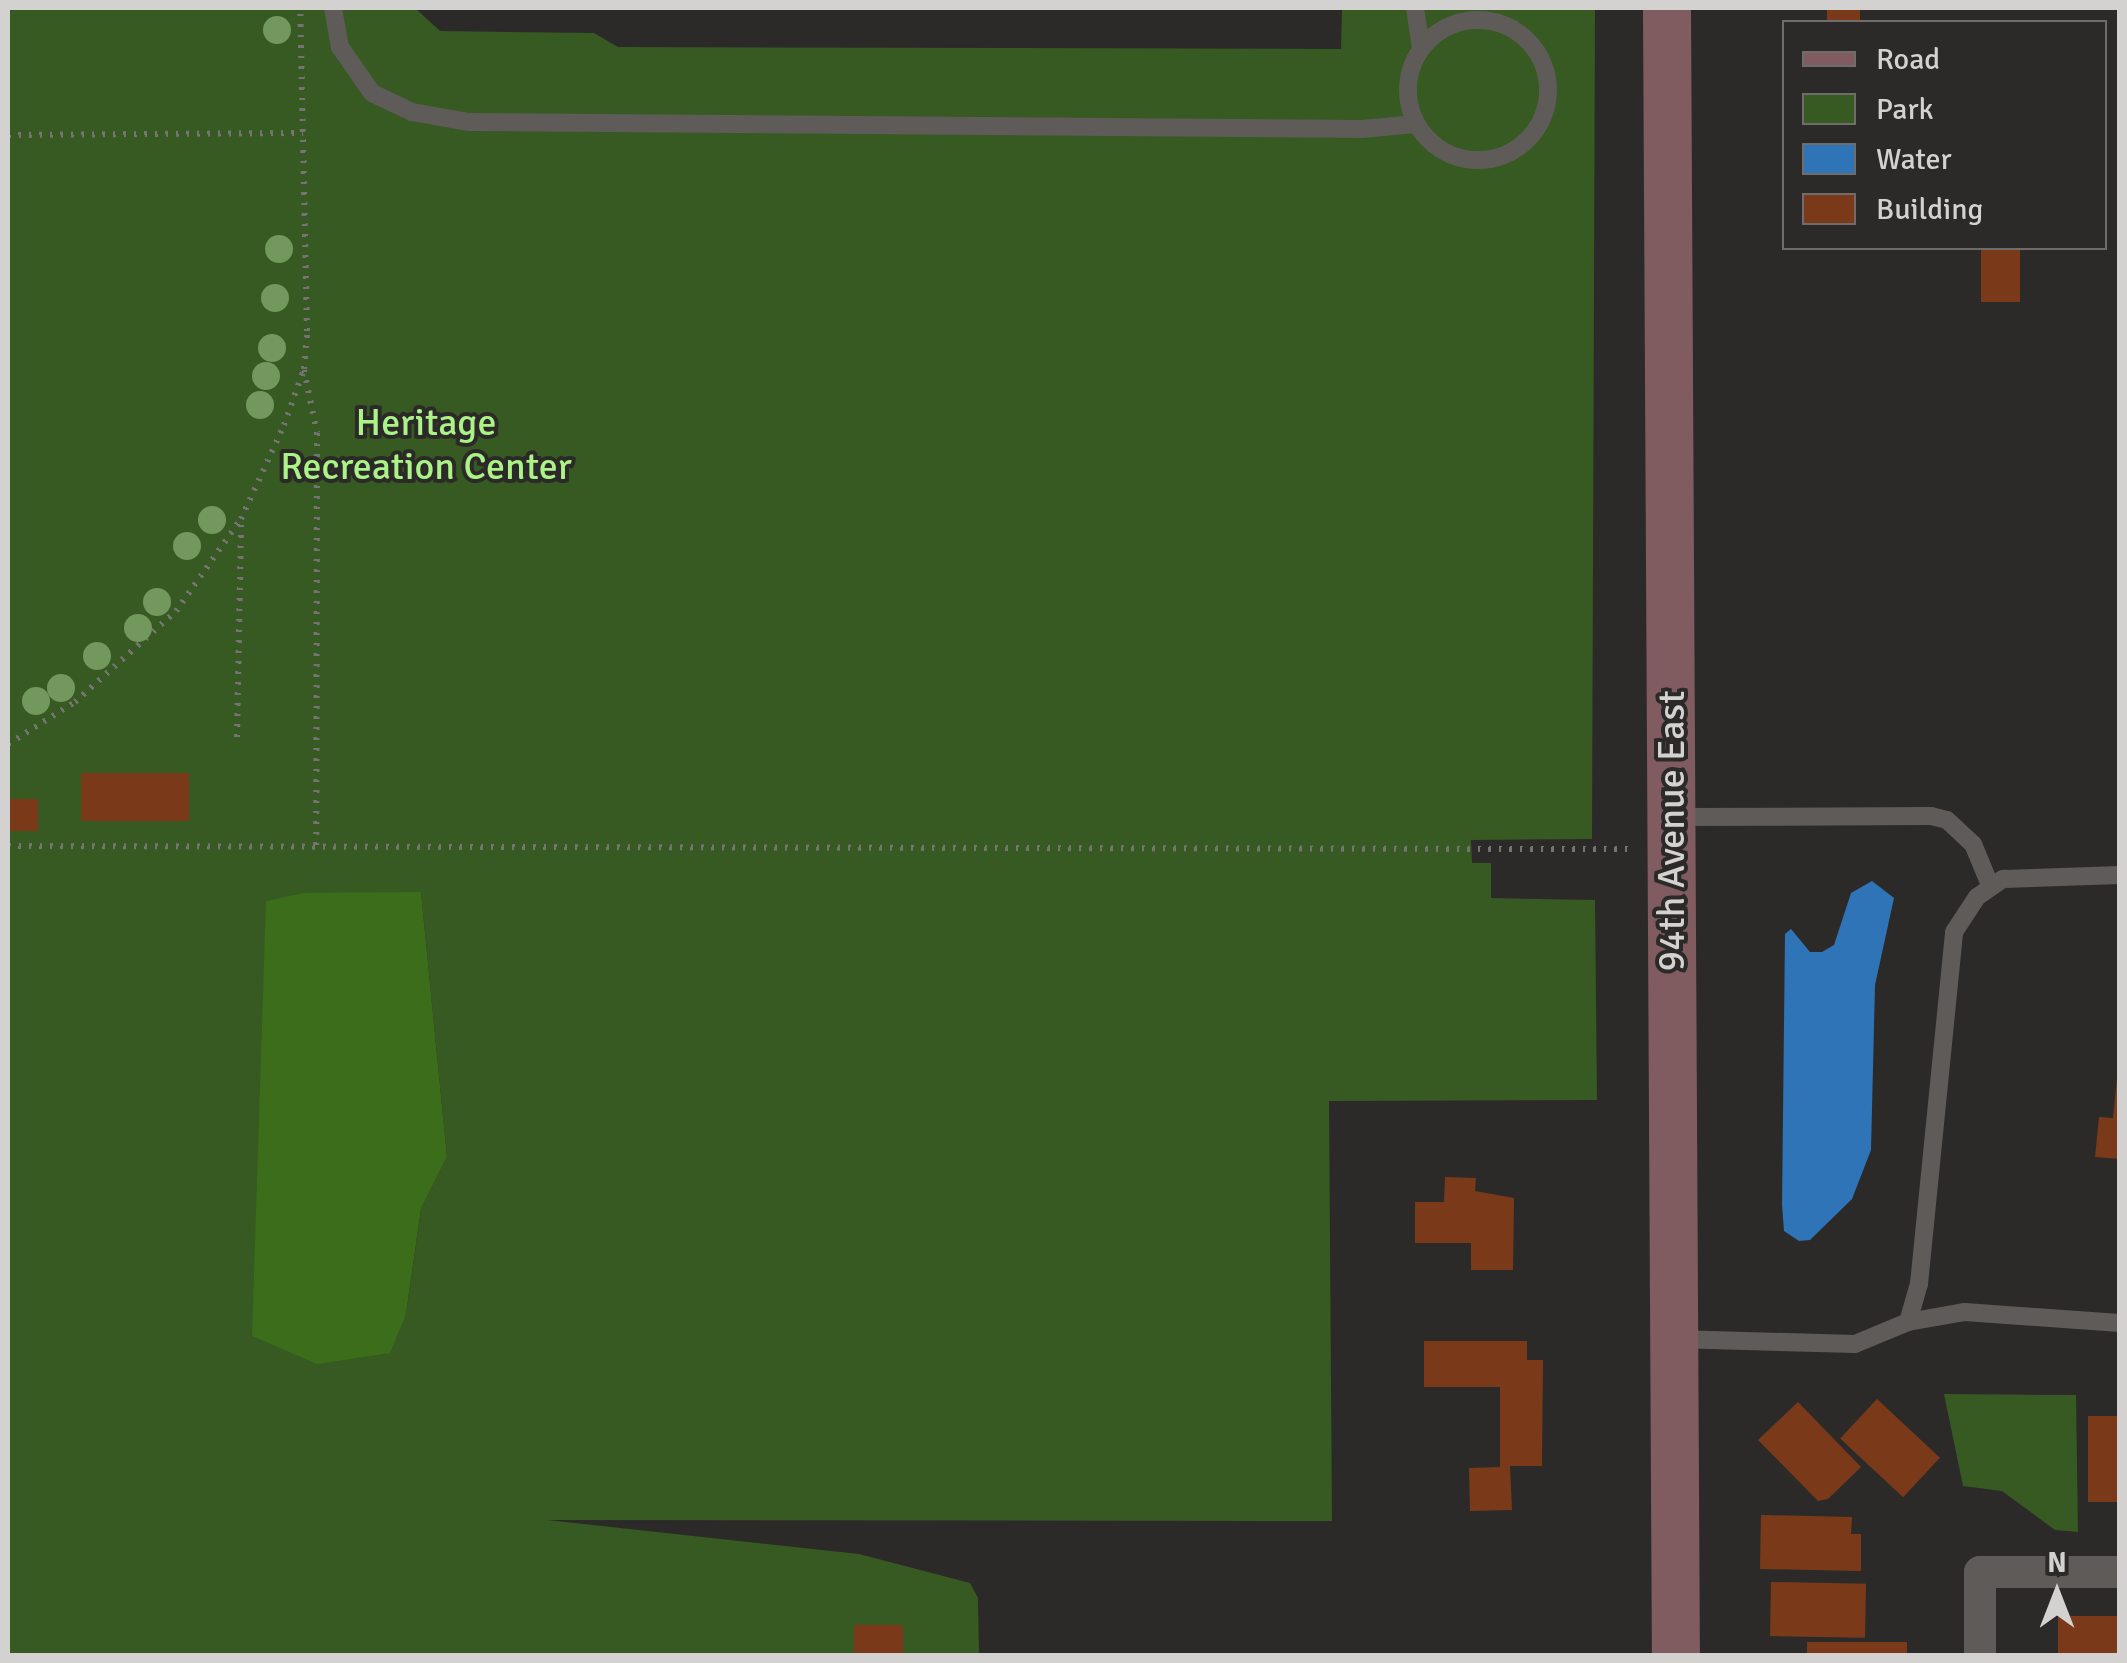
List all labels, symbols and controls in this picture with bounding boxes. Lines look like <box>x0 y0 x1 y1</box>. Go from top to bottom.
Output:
legend <box>1782 20 2107 250</box>
text: Road <box>1876 41 1940 78</box>
text: Park <box>1876 91 1934 128</box>
text: Water <box>1876 141 1952 178</box>
text: Building <box>1876 191 1983 228</box>
park label: Heritage Recreation Center <box>280 400 572 489</box>
street label: 94th Avenue East <box>1649 690 1695 972</box>
north arrow <box>2007 1543 2107 1643</box>
text: N <box>2047 1546 2067 1580</box>

